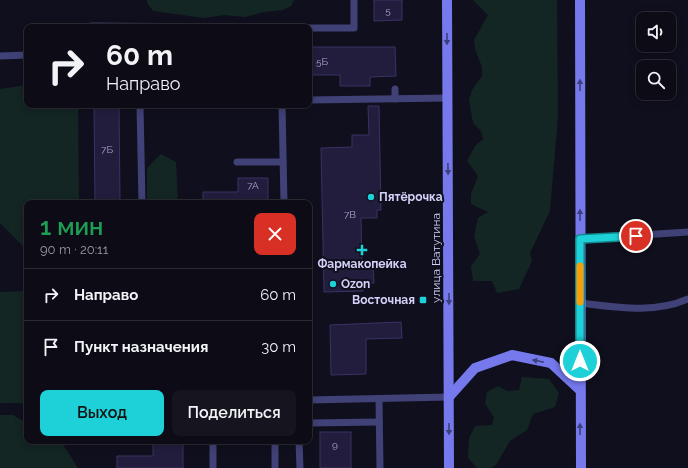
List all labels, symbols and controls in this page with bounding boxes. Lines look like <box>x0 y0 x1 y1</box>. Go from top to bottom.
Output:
house number: 5 <box>385 5 391 16</box>
map controls <box>636 12 676 100</box>
button: sound <box>636 12 676 52</box>
one-way arrow <box>444 33 450 46</box>
text: 60 m <box>106 39 173 72</box>
icon: right <box>40 40 92 92</box>
house number: 5Б <box>316 56 328 67</box>
button: search <box>636 60 676 100</box>
text: Направо <box>106 73 180 94</box>
one-way arrow <box>577 78 583 91</box>
house number: 7Б <box>101 144 113 155</box>
one-way arrow <box>445 163 451 176</box>
house number: 7А <box>247 180 259 191</box>
place label: Пятёрочка <box>379 190 443 204</box>
marker: Пятёрочка <box>366 192 376 202</box>
one-way arrow <box>577 208 583 221</box>
house number: 7В <box>344 209 356 220</box>
text: 1 мин <box>40 212 103 241</box>
button: close <box>254 213 296 255</box>
street label: улица Ватутина <box>429 213 443 303</box>
pin <box>619 219 653 253</box>
icon: arrive <box>625 225 647 247</box>
text: 90 m · 20:11 <box>40 242 108 257</box>
marker: Фармакопейка <box>357 245 367 255</box>
place label: Фармакопейка <box>317 257 407 271</box>
place label: Ozon <box>341 277 370 291</box>
marker: Ozon <box>328 279 338 289</box>
icon: right <box>40 284 62 306</box>
text: Направо <box>74 286 138 304</box>
text: 60 m <box>260 286 296 304</box>
place label: Восточная <box>352 293 415 307</box>
one-way arrow <box>446 293 452 306</box>
marker: Восточная <box>418 295 428 305</box>
icon: arrive <box>40 336 62 358</box>
text: Пункт назначения <box>74 338 208 356</box>
text: 30 m <box>261 338 296 356</box>
position arrow <box>559 340 601 382</box>
one-way arrow <box>532 357 544 363</box>
button: Выход <box>40 390 164 436</box>
button: Поделиться <box>172 390 296 436</box>
one-way arrow <box>446 423 452 436</box>
one-way arrow <box>577 423 584 435</box>
house number: 9 <box>332 439 338 450</box>

